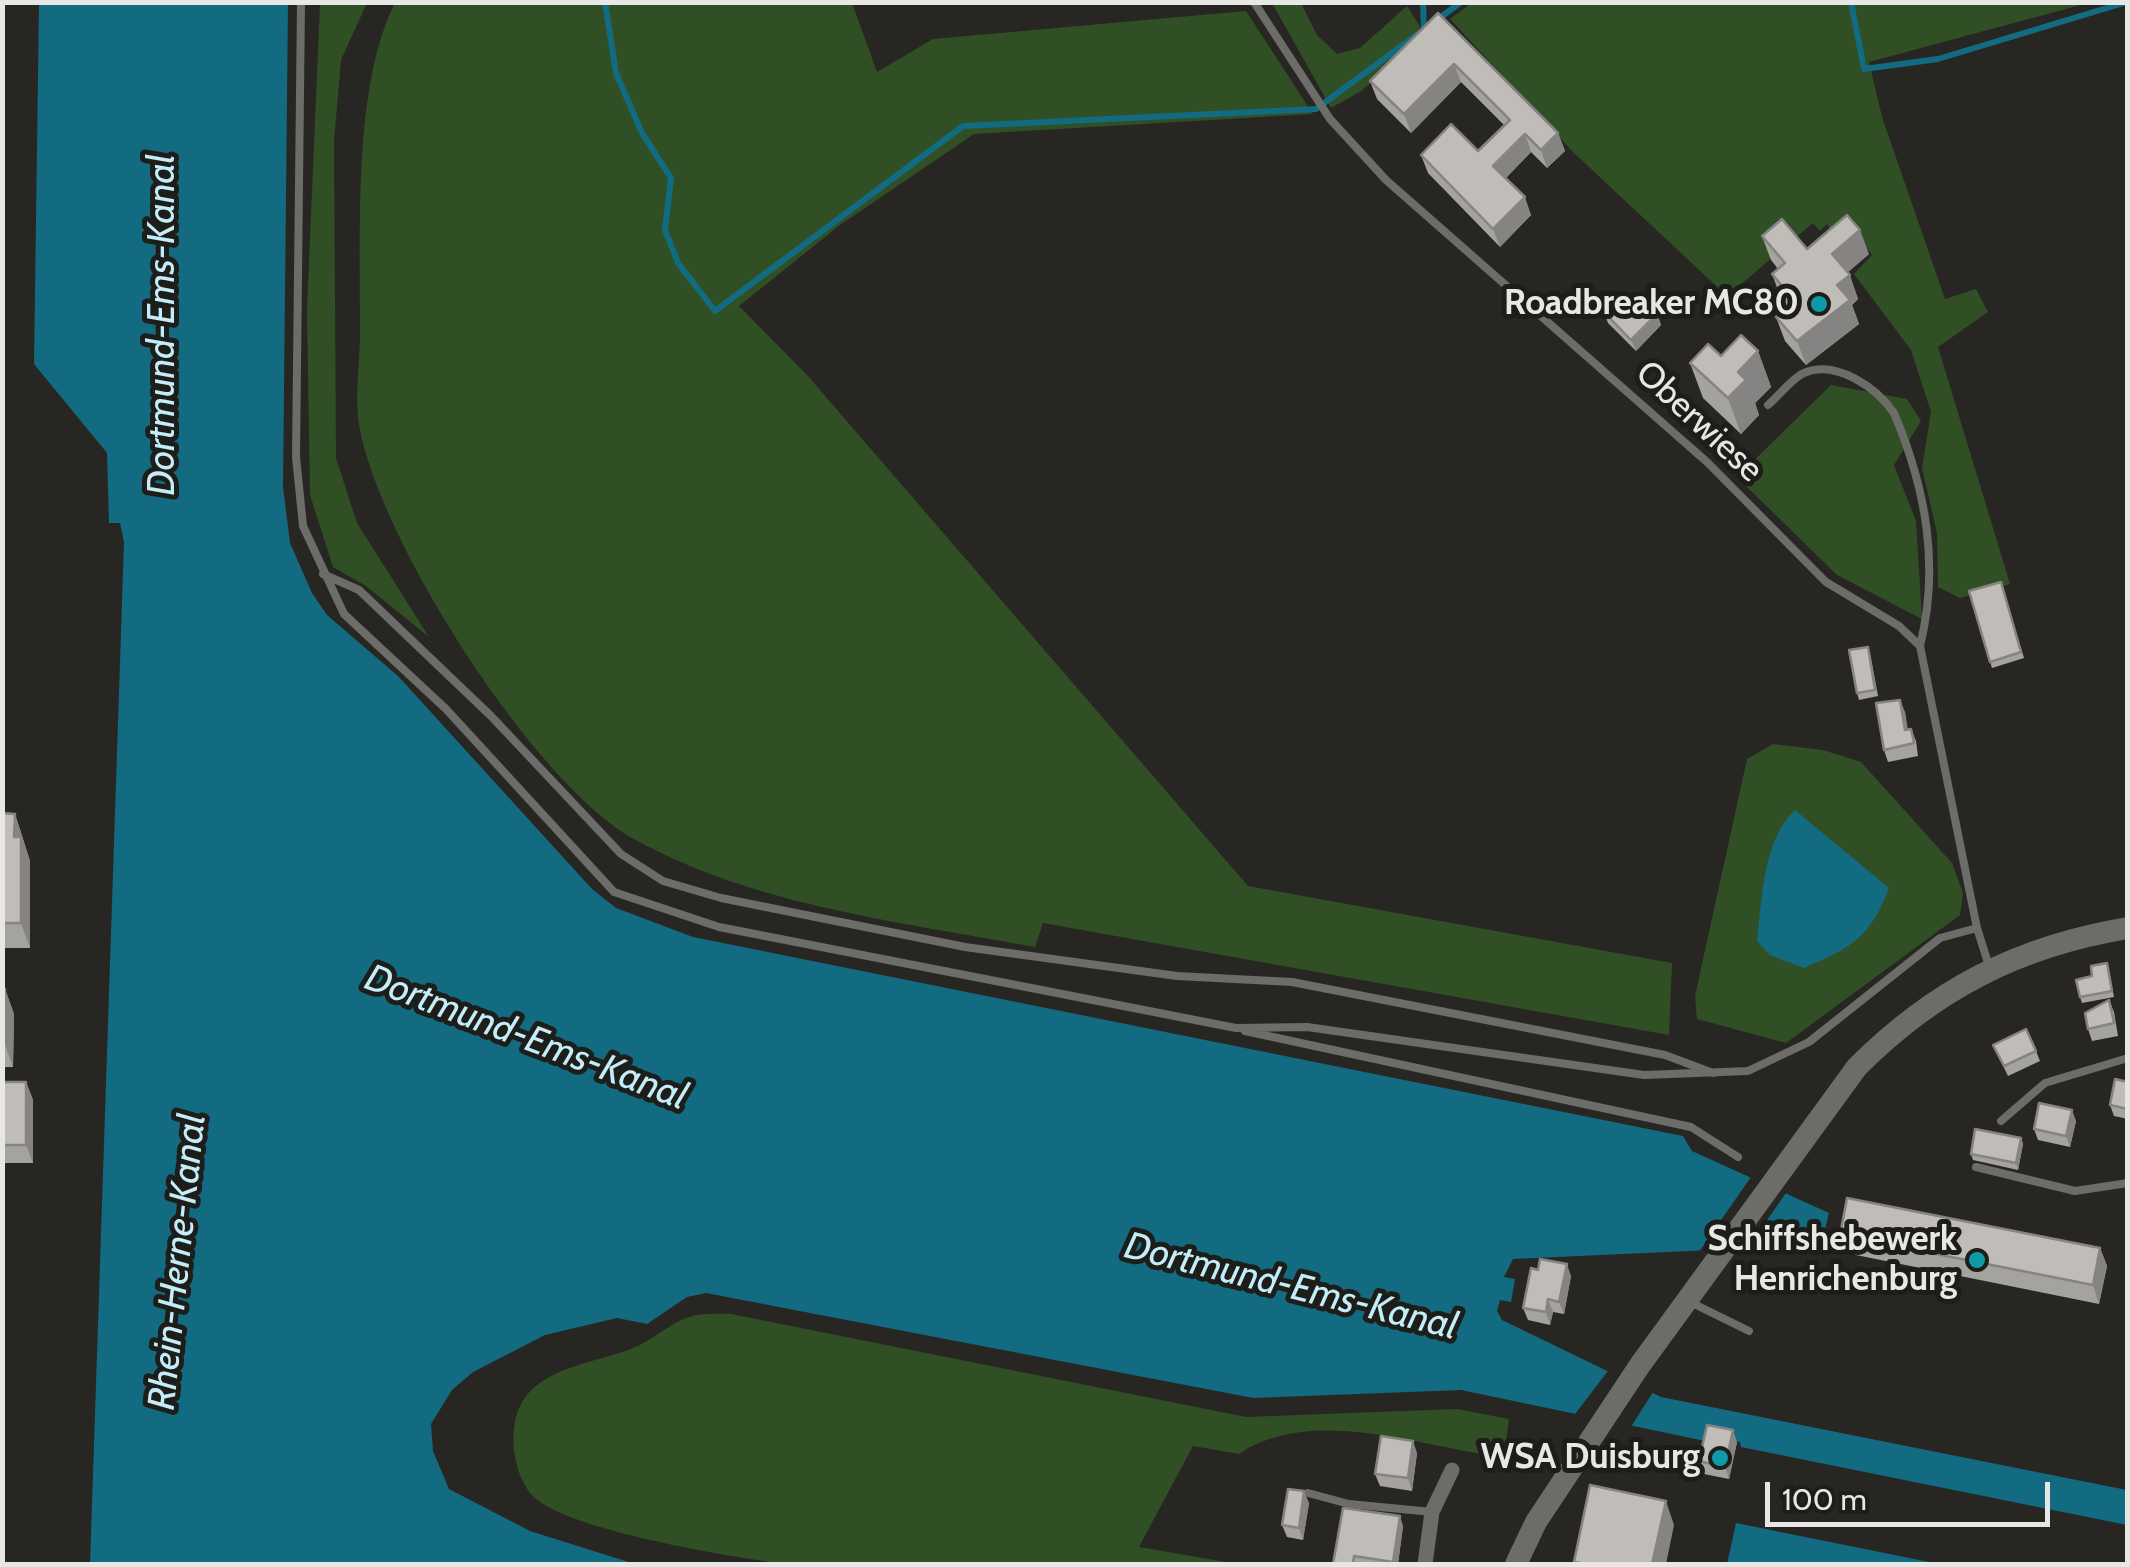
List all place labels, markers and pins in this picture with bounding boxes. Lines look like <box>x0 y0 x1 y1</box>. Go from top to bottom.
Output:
place label: Roadbreaker MC80 <box>1504 283 1799 325</box>
marker: Roadbreaker MC80 <box>1808 293 1830 315</box>
place label: Schiffshebewerk Henrichenburg <box>1707 1219 1957 1301</box>
marker: Schiffshebewerk Henrichenburg <box>1966 1249 1988 1271</box>
place label: WSA Duisburg <box>1480 1437 1700 1479</box>
marker: WSA Duisburg <box>1709 1447 1731 1469</box>

